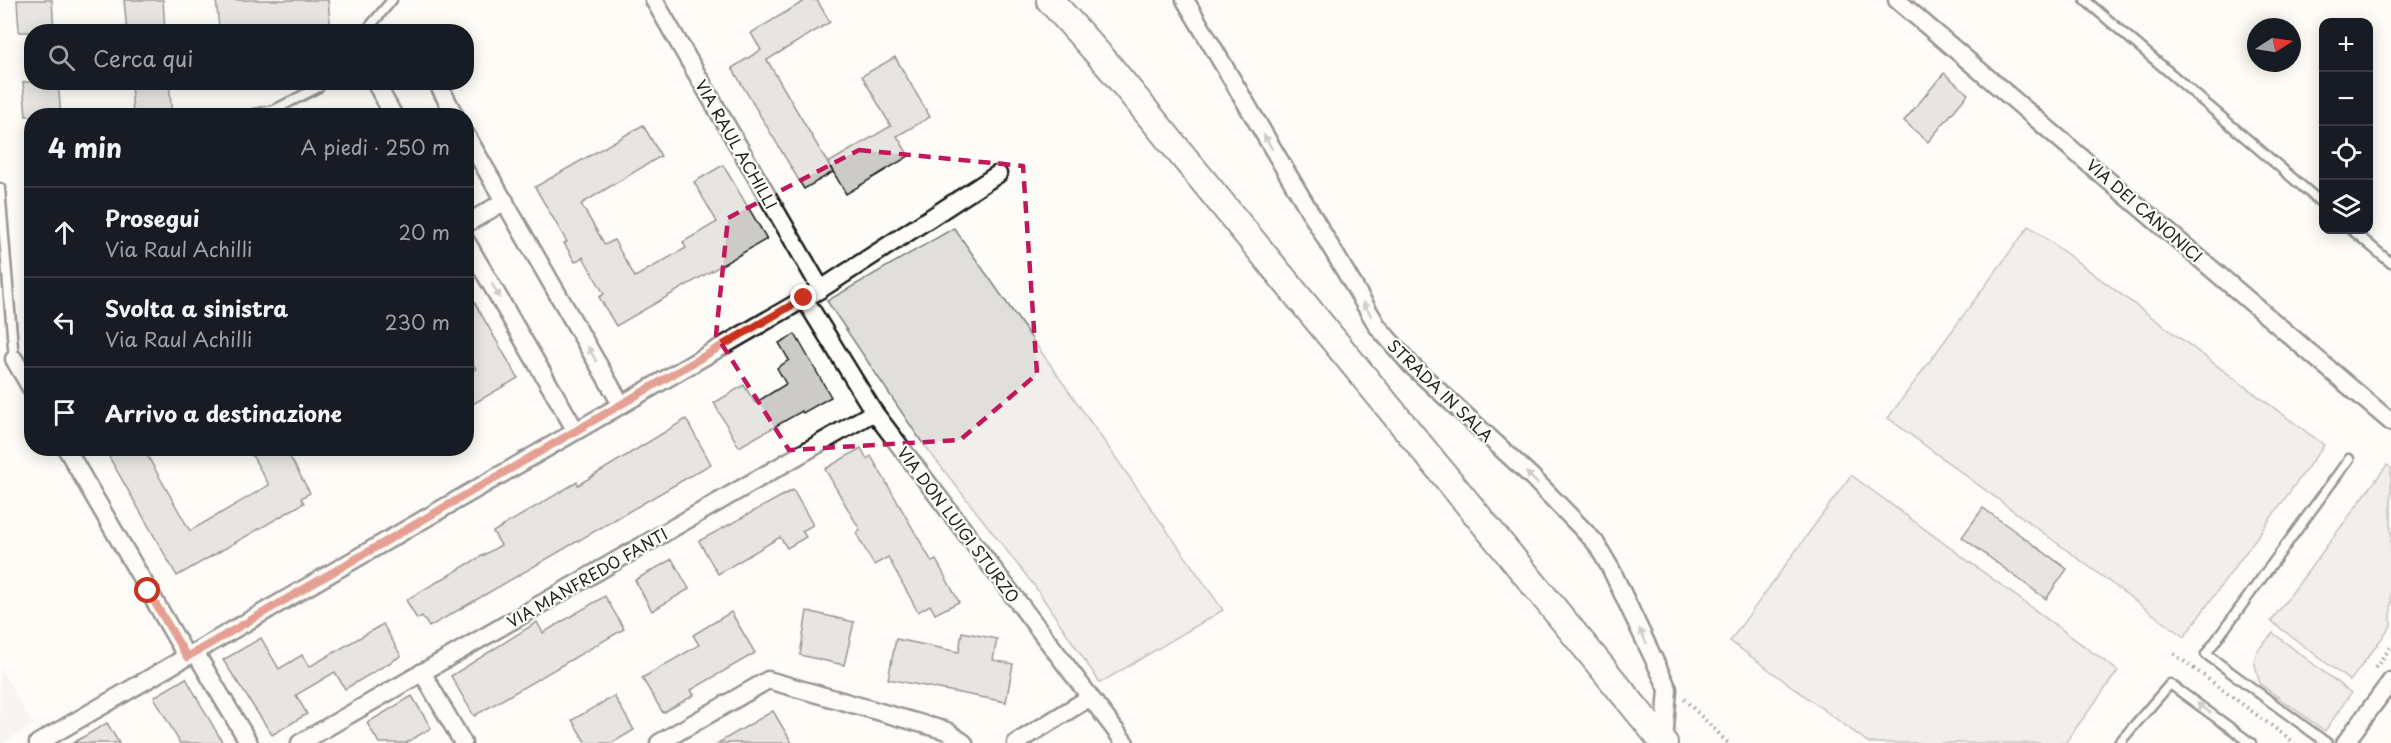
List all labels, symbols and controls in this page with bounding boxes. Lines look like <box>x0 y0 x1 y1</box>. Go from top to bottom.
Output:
north arrow <box>2247 18 2301 72</box>
map controls <box>2319 18 2373 234</box>
button: + <box>2319 18 2373 72</box>
search box <box>24 24 474 90</box>
icon: search <box>45 41 78 74</box>
text: Cerca qui <box>93 41 193 74</box>
button: − <box>2319 72 2373 126</box>
street label: VIA RAUL ACHILLI <box>690 75 784 213</box>
button: locate <box>2319 126 2373 180</box>
text: 4 min <box>48 128 122 167</box>
text: A piedi · 250 m <box>300 132 450 162</box>
one-way arrow <box>1263 133 1273 150</box>
street label: VIA DEI CANONICI <box>2082 153 2208 267</box>
button: layers <box>2319 180 2373 234</box>
text: Prosegui <box>105 201 199 234</box>
icon: ahead <box>48 216 81 249</box>
text: 20 m <box>398 217 450 247</box>
text: Via Raul Achilli <box>105 234 252 264</box>
one-way arrow <box>490 283 500 300</box>
route end <box>790 284 816 310</box>
text: Svolta a sinistra <box>105 291 288 324</box>
one-way arrow <box>1362 301 1373 317</box>
icon: left <box>48 306 81 339</box>
text: 230 m <box>385 307 450 337</box>
text: Via Raul Achilli <box>105 324 252 354</box>
street label: STRADA IN SALA <box>1383 333 1499 447</box>
one-way arrow <box>587 346 598 362</box>
icon: arrive <box>48 396 81 429</box>
text: Arrivo a destinazione <box>105 396 342 429</box>
street label: VIA DON LUIGI STURZO <box>892 441 1026 607</box>
one-way arrow <box>1526 472 1540 486</box>
street label: VIA MANFREDO FANTI <box>502 521 672 633</box>
route start <box>134 577 160 603</box>
one-way arrow <box>1638 628 1647 645</box>
one-way arrow <box>2196 703 2211 715</box>

